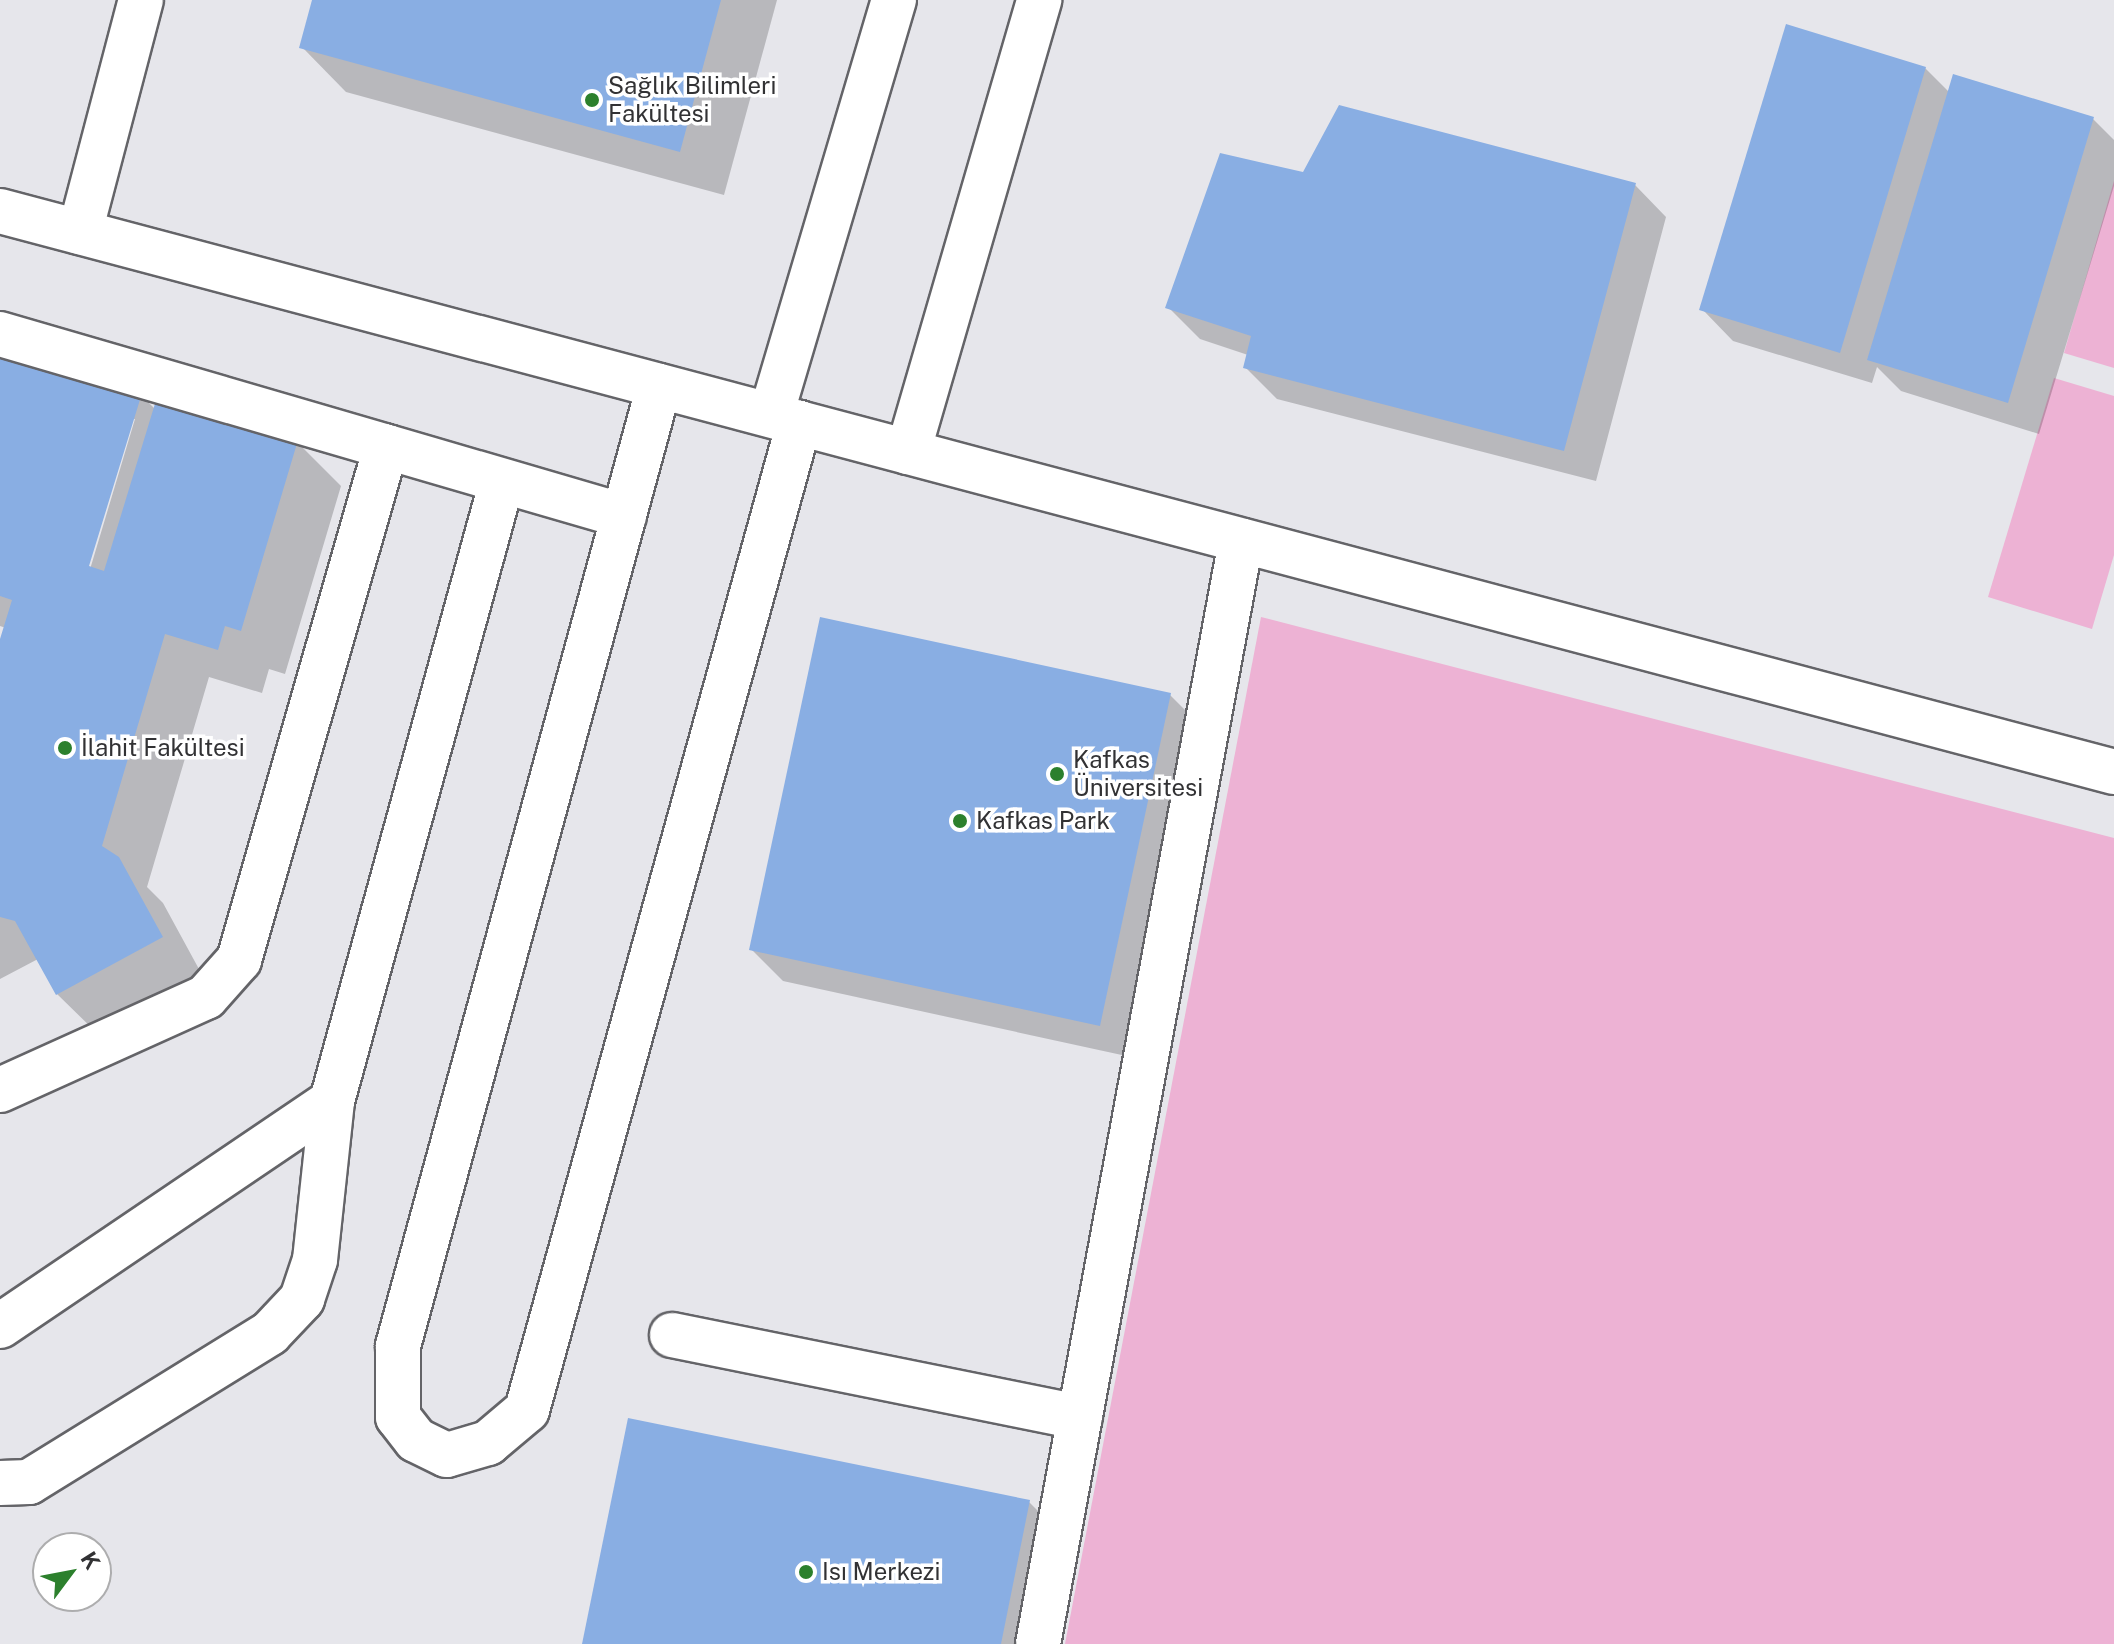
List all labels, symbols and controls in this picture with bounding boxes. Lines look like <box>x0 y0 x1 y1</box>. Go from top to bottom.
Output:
place label: Sağlık Bilimleri Fakültesi <box>608 72 776 128</box>
marker: Sağlık Bilimleri Fakültesi <box>583 91 601 109</box>
place label: İlahit Fakültesi <box>81 734 245 762</box>
marker: İlahit Fakültesi <box>56 739 74 757</box>
place label: Kafkas Üniversitesi <box>1073 746 1203 802</box>
marker: Kafkas Üniversitesi <box>1048 765 1066 783</box>
place label: Kafkas Park <box>976 807 1110 835</box>
marker: Kafkas Park <box>951 812 969 830</box>
north arrow <box>32 1532 112 1612</box>
text: K <box>75 1547 106 1574</box>
place label: Isı Merkezi <box>822 1558 940 1586</box>
marker: Isı Merkezi <box>797 1563 815 1581</box>

